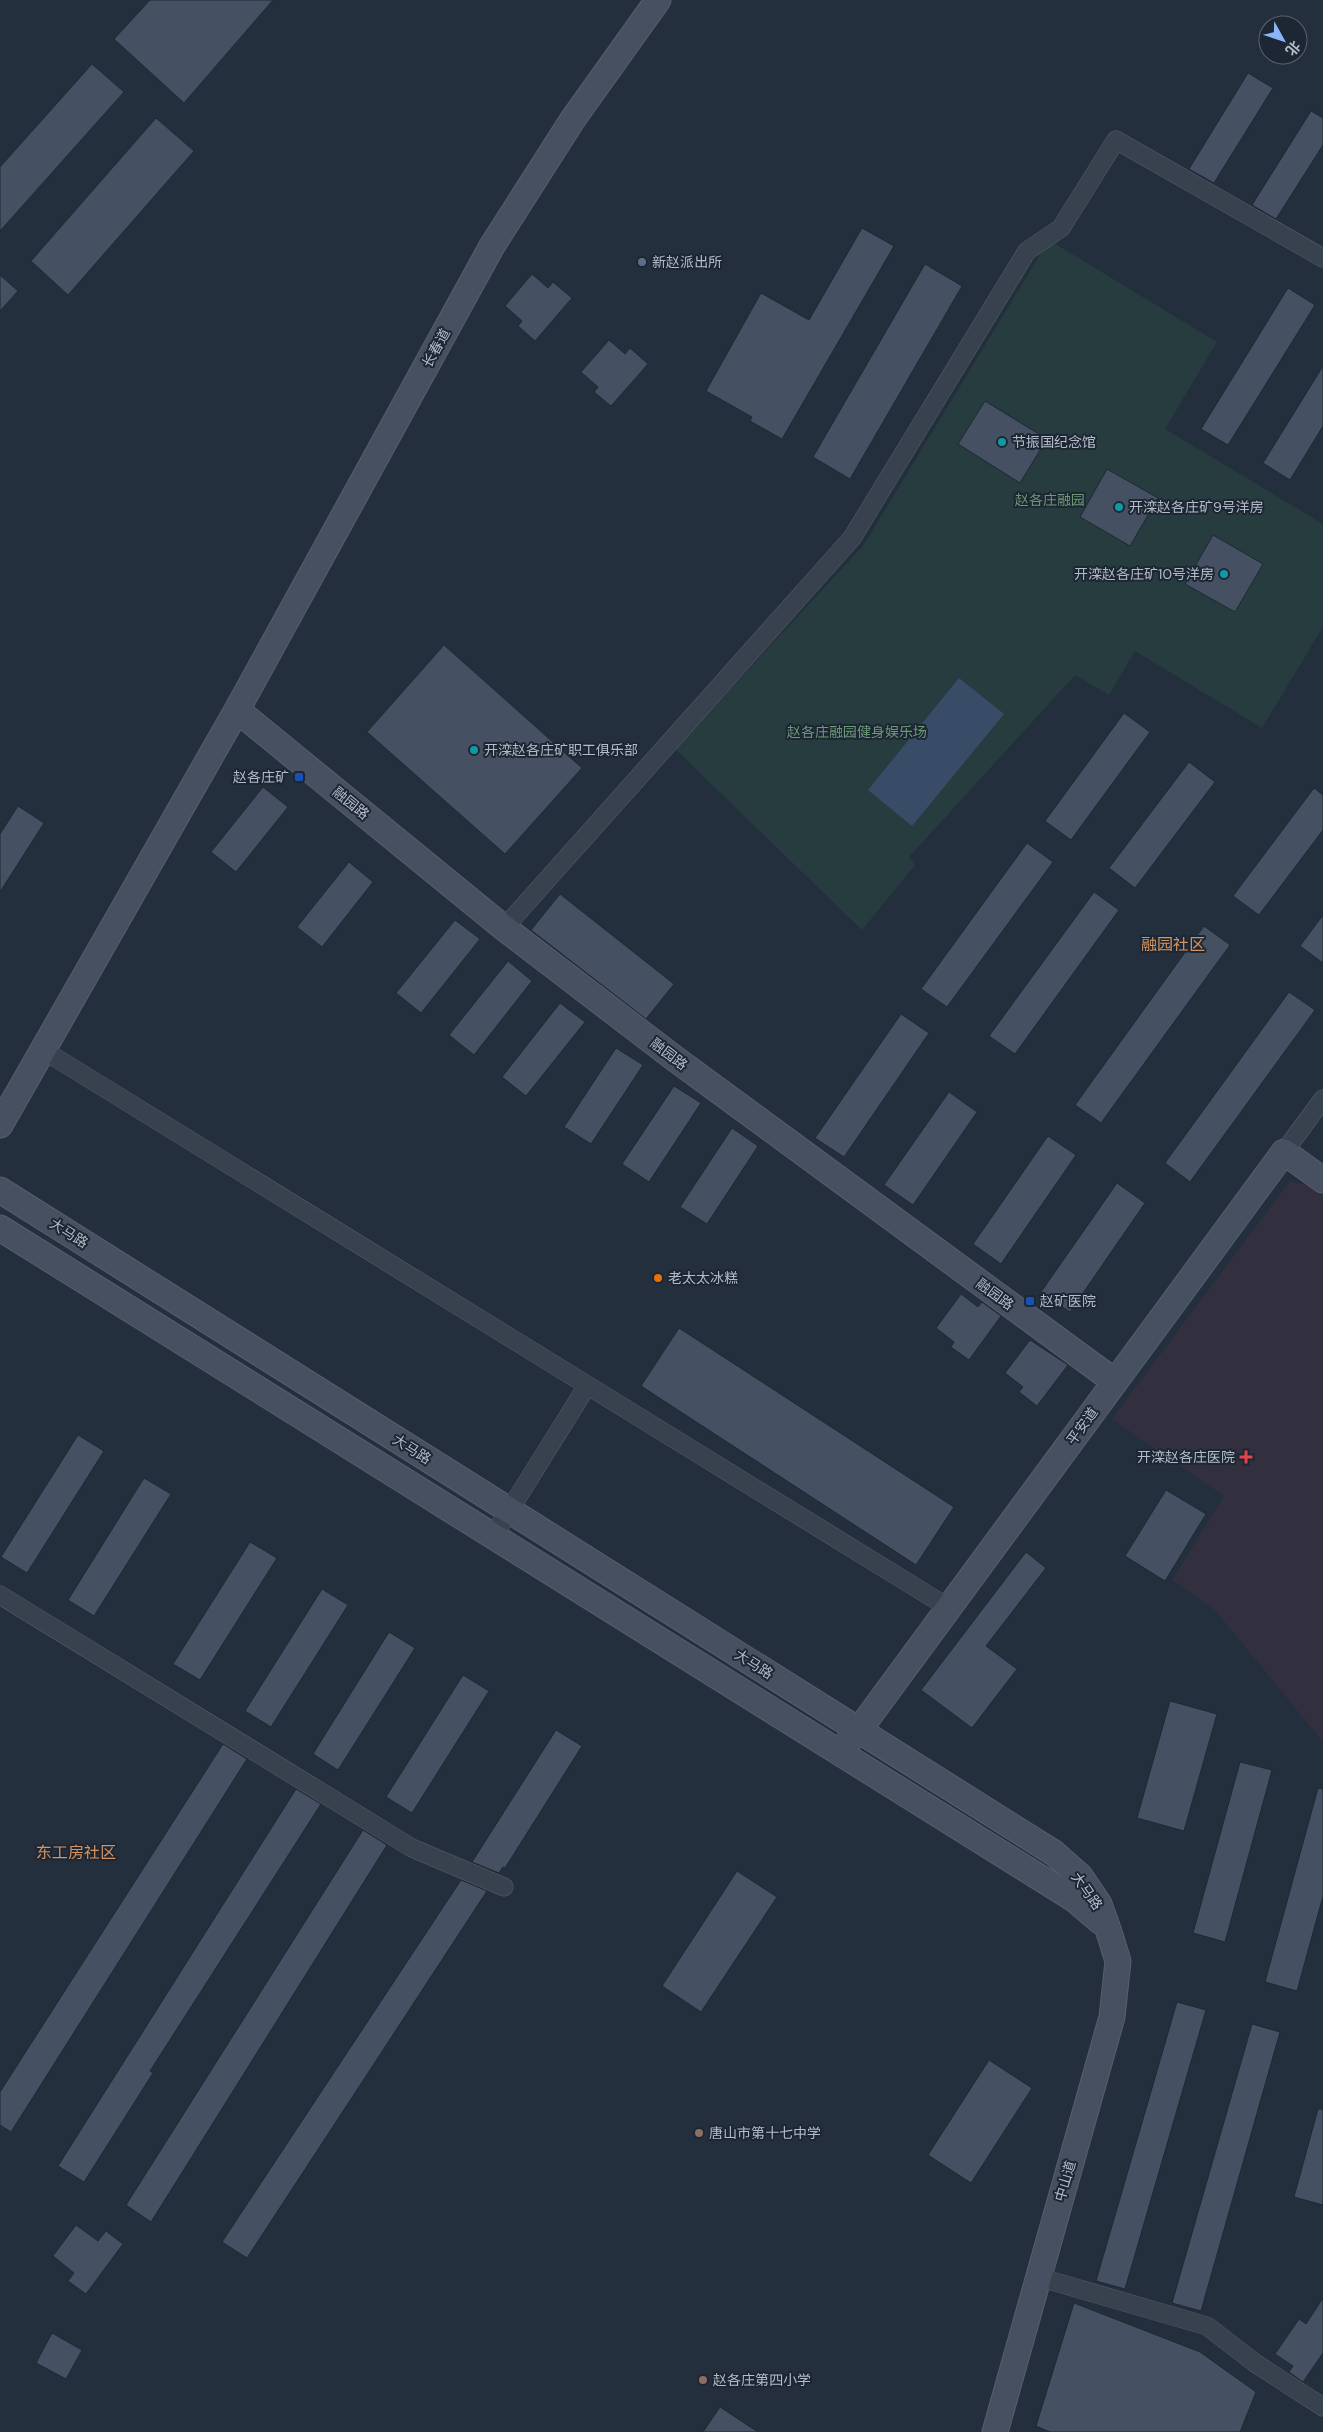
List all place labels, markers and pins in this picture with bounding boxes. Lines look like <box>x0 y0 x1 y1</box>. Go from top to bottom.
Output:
place label: 新赵派出所 <box>652 253 722 271</box>
marker: 新赵派出所 <box>636 256 648 268</box>
place label: 节振国纪念馆 <box>1012 433 1096 451</box>
marker: 节振国纪念馆 <box>996 436 1008 448</box>
place label: 开滦赵各庄矿9号洋房 <box>1129 498 1264 516</box>
marker: 开滦赵各庄矿9号洋房 <box>1113 501 1125 513</box>
place label: 开滦赵各庄矿10号洋房 <box>1074 565 1214 583</box>
marker: 开滦赵各庄矿10号洋房 <box>1218 568 1230 580</box>
place label: 开滦赵各庄矿职工俱乐部 <box>484 741 638 759</box>
marker: 开滦赵各庄矿职工俱乐部 <box>468 744 480 756</box>
place label: 赵各庄矿 <box>232 768 289 786</box>
marker: 赵各庄矿 <box>293 771 305 783</box>
place label: 老太太冰糕 <box>668 1269 738 1287</box>
marker: 老太太冰糕 <box>652 1272 664 1284</box>
place label: 赵矿医院 <box>1039 1292 1096 1310</box>
marker: 赵矿医院 <box>1024 1295 1036 1307</box>
place label: 开滦赵各庄医院 <box>1137 1448 1235 1466</box>
marker: 开滦赵各庄医院 <box>1239 1450 1253 1464</box>
place label: 唐山市第十七中学 <box>709 2124 821 2142</box>
marker: 唐山市第十七中学 <box>693 2127 705 2139</box>
place label: 赵各庄第四小学 <box>712 2371 811 2389</box>
marker: 赵各庄第四小学 <box>697 2374 709 2386</box>

